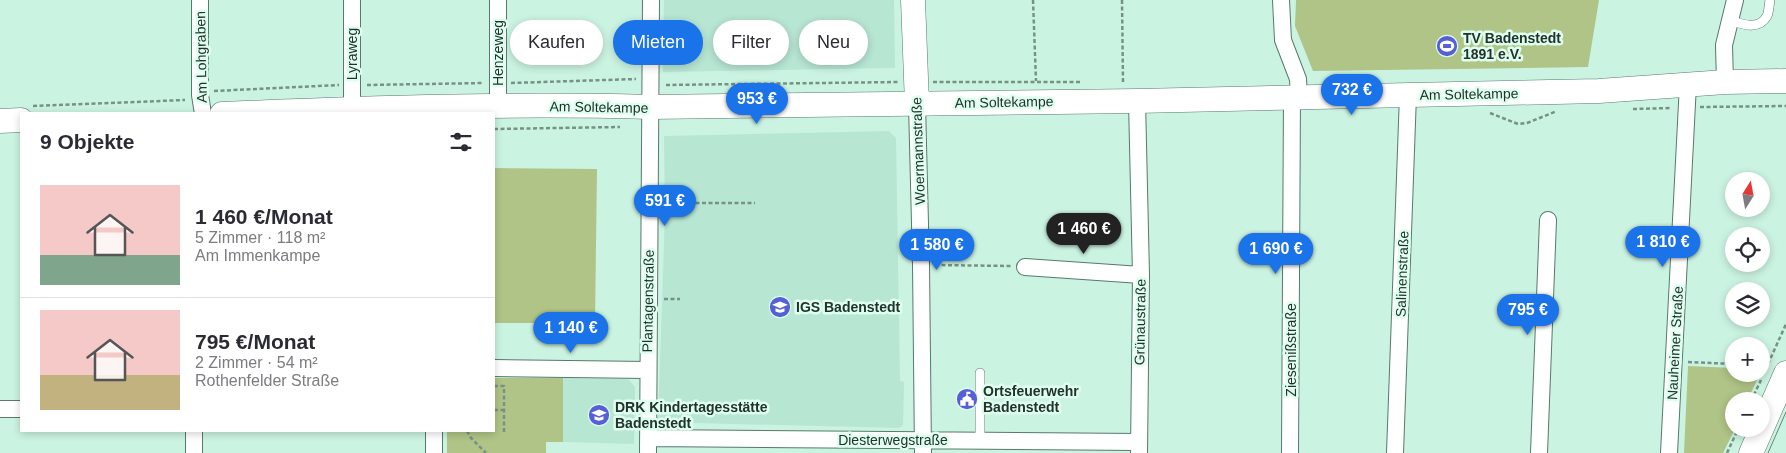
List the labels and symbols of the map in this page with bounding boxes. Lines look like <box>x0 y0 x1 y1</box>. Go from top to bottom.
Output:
street label: Am Lohgraben <box>192 11 210 103</box>
street label: Henzeweg <box>490 20 506 86</box>
street label: Lyraweg <box>344 28 360 80</box>
place label: TV Badenstedt 1891 e.V. <box>1463 30 1561 62</box>
sports icon: TV Badenstedt 1891 e.V. <box>1435 34 1459 58</box>
pin: 732 € <box>1317 74 1387 116</box>
pin: 953 € <box>722 82 792 125</box>
street label: Am Soltekampe <box>1419 85 1519 103</box>
street label: Am Soltekampe <box>954 93 1054 111</box>
street label: Woermannstraße <box>908 97 928 205</box>
street label: Am Soltekampe <box>549 98 649 116</box>
north arrow <box>1725 172 1770 218</box>
pin: 591 € <box>630 184 700 227</box>
pin: 1 460 € <box>1038 212 1130 255</box>
pin: 1 810 € <box>1617 226 1709 268</box>
pin: 1 580 € <box>891 228 983 271</box>
street label: Salinenstraße <box>1392 230 1412 317</box>
pin: 1 690 € <box>1230 232 1322 275</box>
street label: Plantagenstraße <box>639 249 657 352</box>
street label: Grünaustraße <box>1131 278 1149 365</box>
street label: Nauheimer Straße <box>1664 285 1686 401</box>
pin: 795 € <box>1493 294 1563 336</box>
school or university icon: IGS Badenstedt <box>768 295 792 319</box>
place label: IGS Badenstedt <box>796 299 901 315</box>
street label: Ziesenißstraße <box>1283 303 1299 397</box>
pin: 1 140 € <box>525 312 617 354</box>
place label: Ortsfeuerwehr Badenstedt <box>983 383 1079 415</box>
public building icon: Ortsfeuerwehr Badenstedt <box>955 387 979 411</box>
place label: DRK Kindertagesstätte Badenstedt <box>615 399 768 431</box>
school or university icon: DRK Kindertagesstätte Badenstedt <box>587 403 611 427</box>
street label: Diesterwegstraße <box>838 432 948 448</box>

